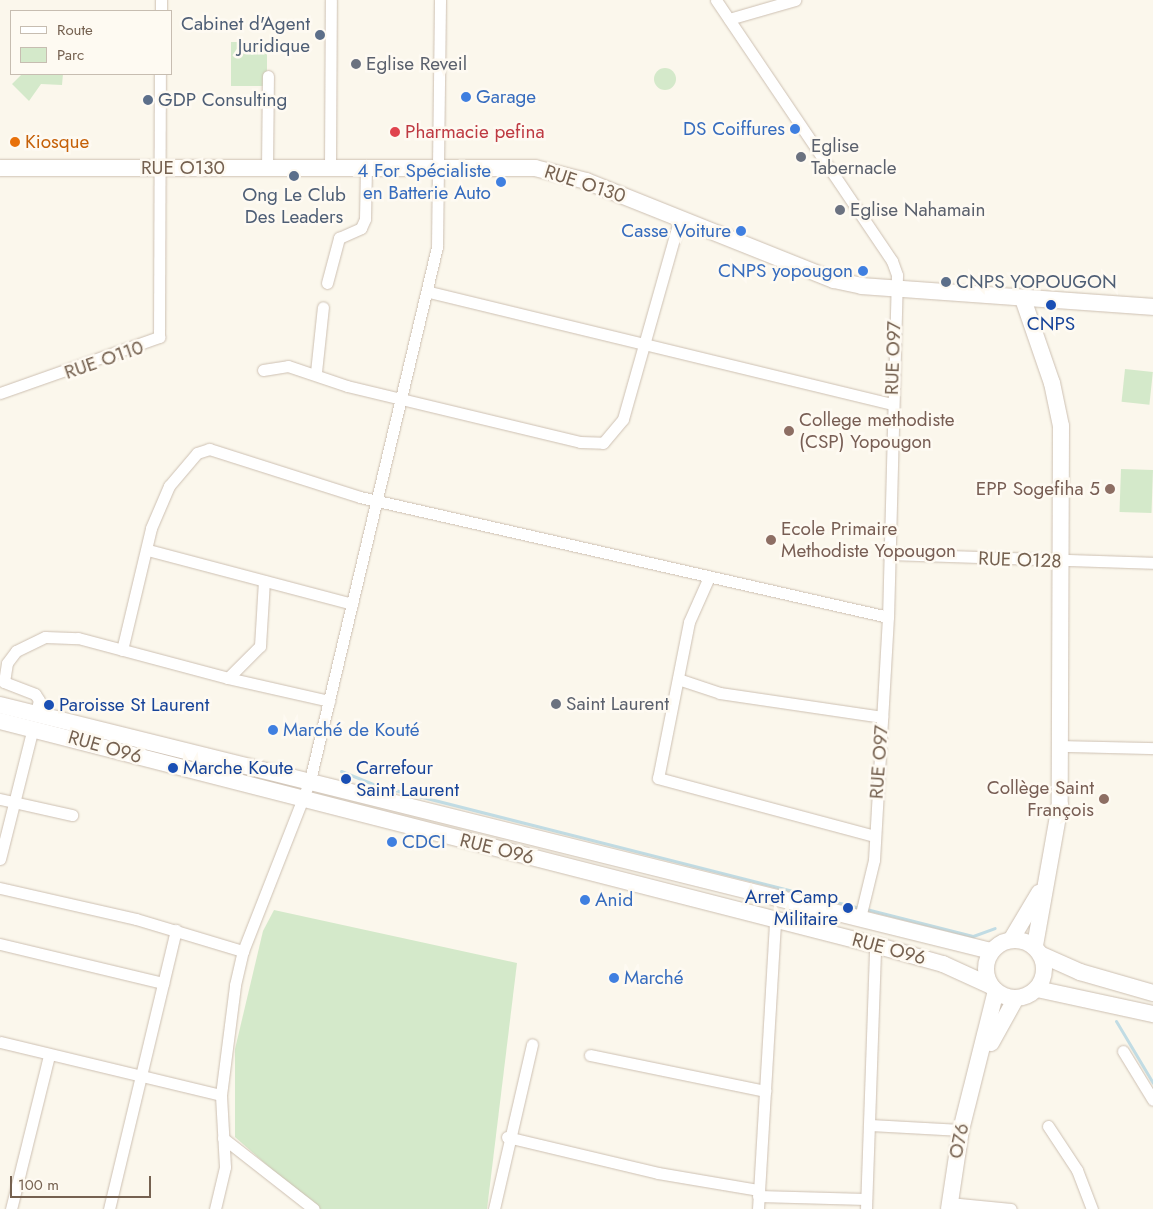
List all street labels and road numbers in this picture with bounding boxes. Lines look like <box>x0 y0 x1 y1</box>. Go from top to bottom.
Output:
street label: RUE O130 <box>141 157 225 179</box>
street label: RUE O130 <box>542 160 628 208</box>
street label: RUE O97 <box>880 321 906 395</box>
street label: RUE O110 <box>61 336 147 384</box>
street label: RUE O128 <box>978 547 1062 573</box>
street label: RUE O97 <box>865 724 893 800</box>
street label: RUE O96 <box>66 726 144 768</box>
street label: RUE O96 <box>458 829 536 869</box>
street label: RUE O96 <box>850 928 928 970</box>
street label: O76 <box>944 1121 974 1161</box>

